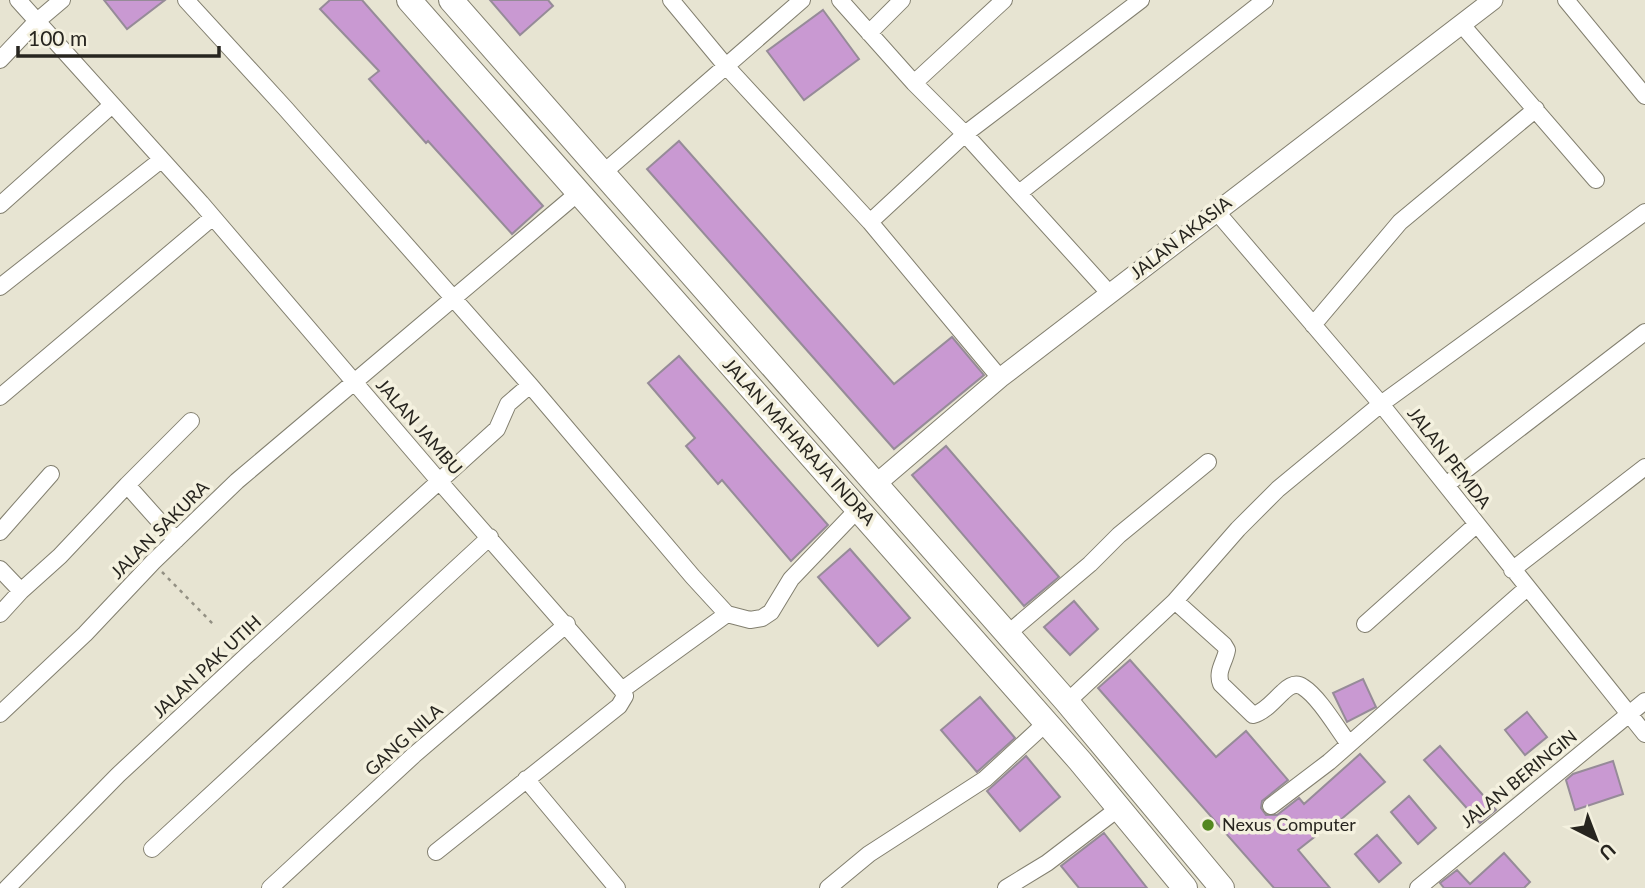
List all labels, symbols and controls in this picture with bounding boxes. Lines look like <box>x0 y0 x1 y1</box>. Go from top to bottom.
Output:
scale bar <box>18 14 219 58</box>
text: 100 m <box>28 25 87 50</box>
street label: JALAN AKASIA <box>1126 190 1236 283</box>
street label: JALAN MAHARAJA INDRA <box>719 353 881 530</box>
street label: JALAN JAMBU <box>372 374 467 479</box>
street label: JALAN PEMDA <box>1403 402 1497 513</box>
street label: JALAN SAKURA <box>106 475 214 583</box>
street label: JALAN PAK UTIH <box>147 610 265 722</box>
street label: GANG NILA <box>360 698 447 780</box>
street label: JALAN BERINGIN <box>1456 725 1581 832</box>
north arrow <box>1561 804 1631 874</box>
place label: Nexus Computer <box>1222 813 1356 835</box>
marker: Nexus Computer <box>1200 817 1216 833</box>
text: U <box>1595 839 1621 865</box>

